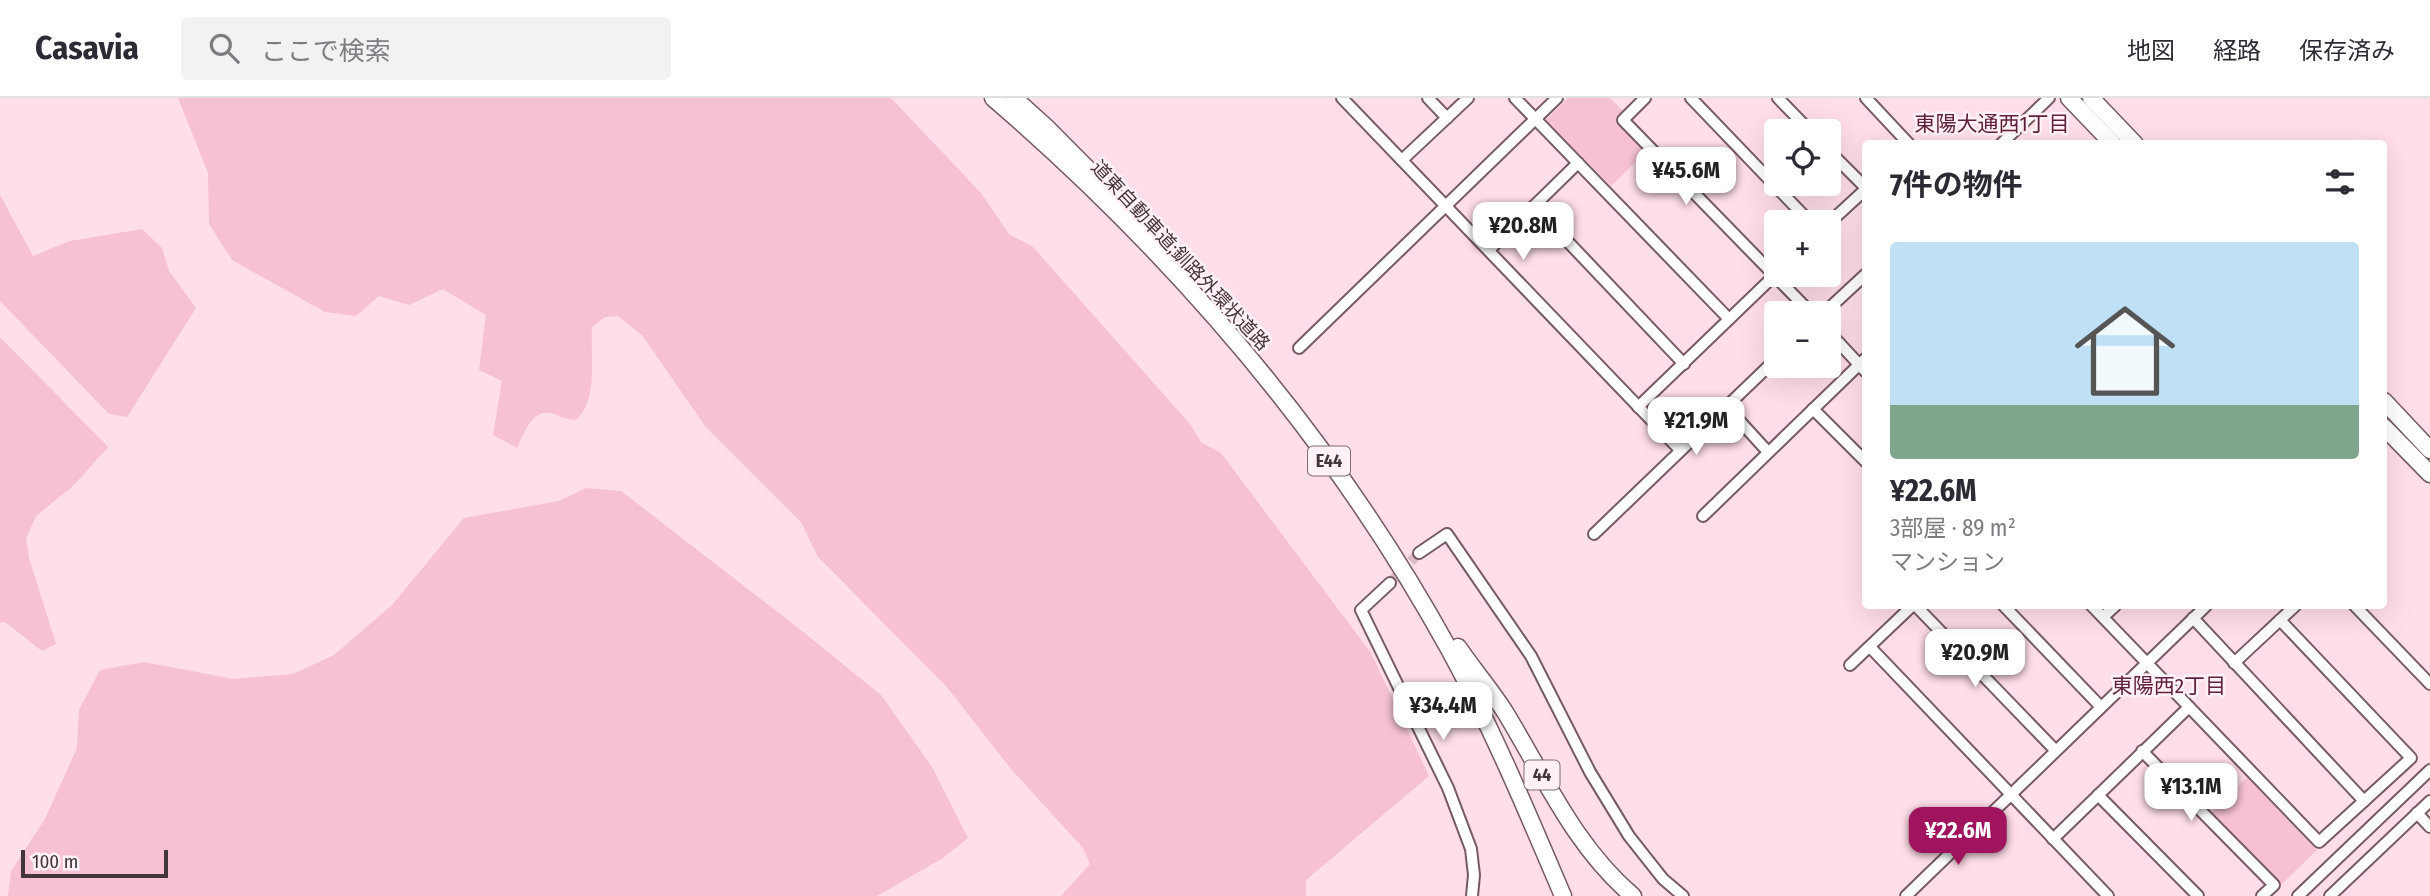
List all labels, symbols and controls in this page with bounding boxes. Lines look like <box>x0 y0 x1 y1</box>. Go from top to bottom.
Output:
search box <box>181 17 671 80</box>
text: Casavia <box>35 28 139 68</box>
icon: search <box>205 29 243 67</box>
text: ここで検索 <box>261 36 391 67</box>
text: 地図 <box>2127 37 2175 65</box>
text: 経路 <box>2213 37 2261 65</box>
text: 保存済み <box>2299 37 2395 65</box>
district label: 東陽大通西1丁目 <box>1914 111 2070 137</box>
map controls <box>1764 119 1841 378</box>
button: locate <box>1764 119 1841 196</box>
pin: ¥45.6M <box>1629 148 1743 207</box>
street label: 道東自動車道;釧路外環状道路 <box>1087 156 1275 355</box>
text: ¥45.6M <box>1652 156 1720 184</box>
icon: filters <box>2321 163 2359 201</box>
text: 7件の物件 <box>1890 167 2023 203</box>
pin: ¥20.8M <box>1466 202 1580 262</box>
button: + <box>1764 210 1841 287</box>
text: ¥20.8M <box>1489 211 1557 239</box>
icon: home <box>2062 288 2188 414</box>
button: − <box>1764 301 1841 378</box>
pin: ¥21.9M <box>1639 398 1753 457</box>
text: ¥21.9M <box>1664 406 1728 434</box>
road number: E44 <box>1308 446 1350 475</box>
text: ¥22.6M <box>1890 473 1977 509</box>
text: 3部屋 · 89 m² <box>1890 514 2016 542</box>
text: マンション <box>1890 548 2005 576</box>
pin: ¥20.9M <box>1918 630 2032 689</box>
text: ¥20.9M <box>1941 638 2009 666</box>
district label: 東陽西2丁目 <box>2112 673 2226 699</box>
pin: ¥34.4M <box>1386 682 1500 742</box>
text: ¥34.4M <box>1409 691 1477 719</box>
road number: 44 <box>1524 760 1560 790</box>
pin: ¥13.1M <box>2134 764 2248 823</box>
text: ¥13.1M <box>2160 772 2222 800</box>
pin: ¥22.6M <box>1901 808 2015 867</box>
text: ¥22.6M <box>1925 816 1991 844</box>
scale bar <box>21 847 168 879</box>
text: 100 m <box>32 850 78 873</box>

